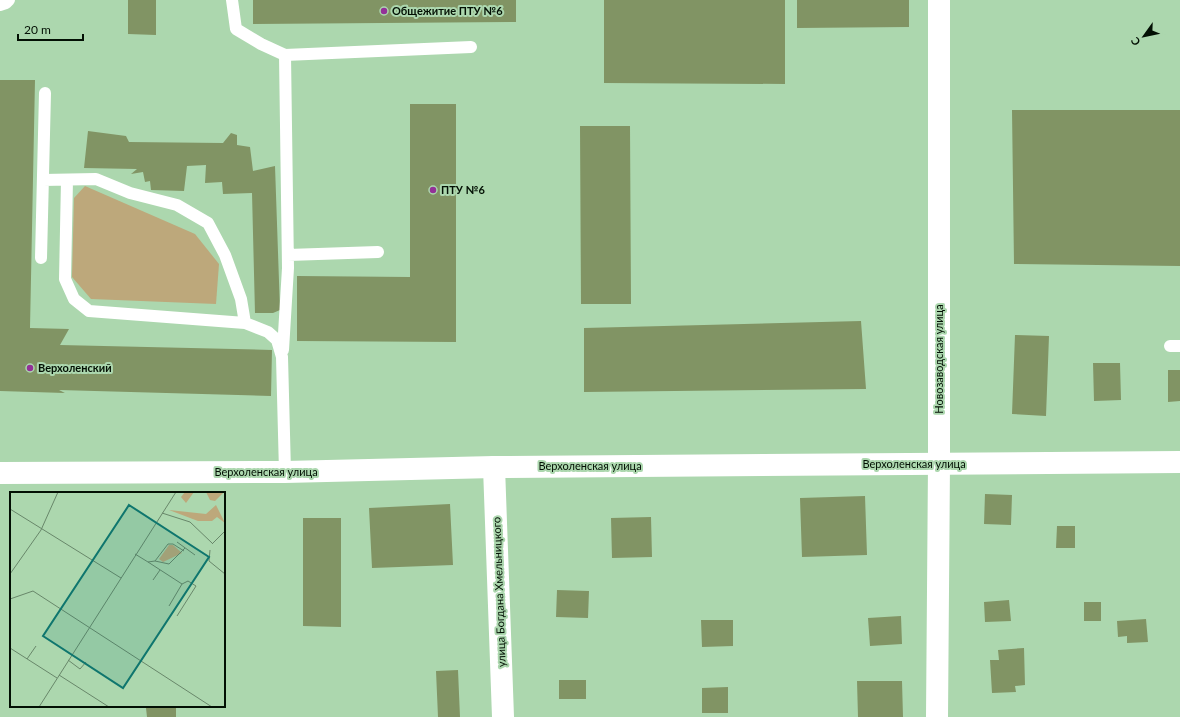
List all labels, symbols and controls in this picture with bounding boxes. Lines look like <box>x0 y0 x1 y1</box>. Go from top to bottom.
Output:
place label: Общежитие ПТУ №6 <box>392 4 503 17</box>
marker: Общежитие ПТУ №6 <box>379 6 389 16</box>
scale bar <box>18 16 83 42</box>
north arrow <box>1124 16 1164 56</box>
text: 20 m <box>24 22 51 37</box>
text: С <box>1127 35 1143 48</box>
place label: ПТУ №6 <box>441 183 486 196</box>
marker: ПТУ №6 <box>428 185 438 195</box>
street label: Новозаводская улица <box>932 304 945 414</box>
place label: Верхоленский <box>38 361 112 374</box>
marker: Верхоленский <box>25 363 35 373</box>
street label: Верхоленская улица <box>862 457 966 470</box>
street label: Верхоленская улица <box>538 459 642 472</box>
street label: Верхоленская улица <box>214 465 318 478</box>
inset map <box>10 492 225 707</box>
street label: улица Богдана Хмельницкого <box>489 517 508 667</box>

